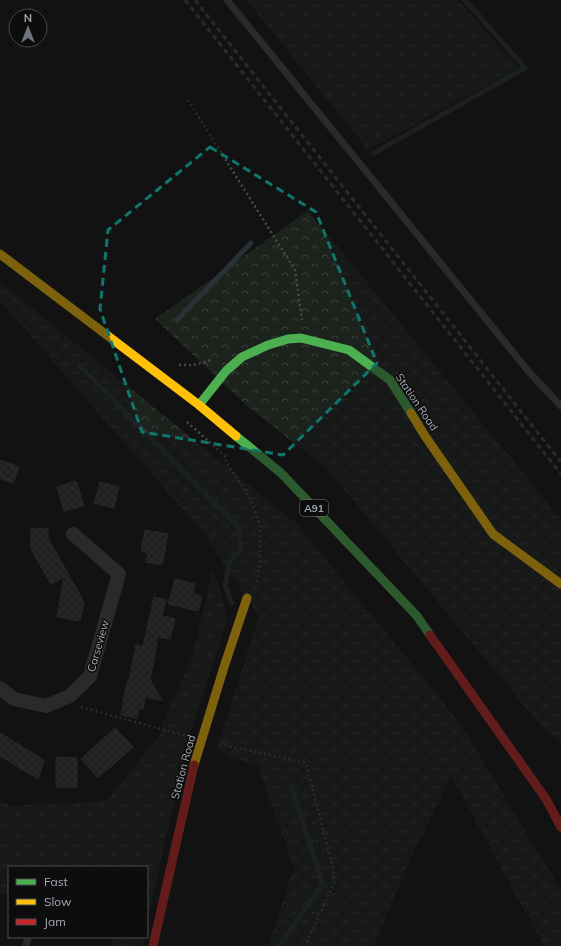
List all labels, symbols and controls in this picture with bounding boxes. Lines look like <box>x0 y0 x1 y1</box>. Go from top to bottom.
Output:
north arrow <box>8 8 48 48</box>
text: N <box>24 11 32 25</box>
street label: Station Road <box>393 371 441 433</box>
road number: A91 <box>300 500 328 516</box>
street label: Carseview <box>84 618 112 673</box>
street label: Station Road <box>168 733 198 801</box>
legend <box>8 866 148 938</box>
text: Fast <box>44 874 68 889</box>
text: Slow <box>44 894 72 909</box>
text: Jam <box>44 914 66 929</box>

